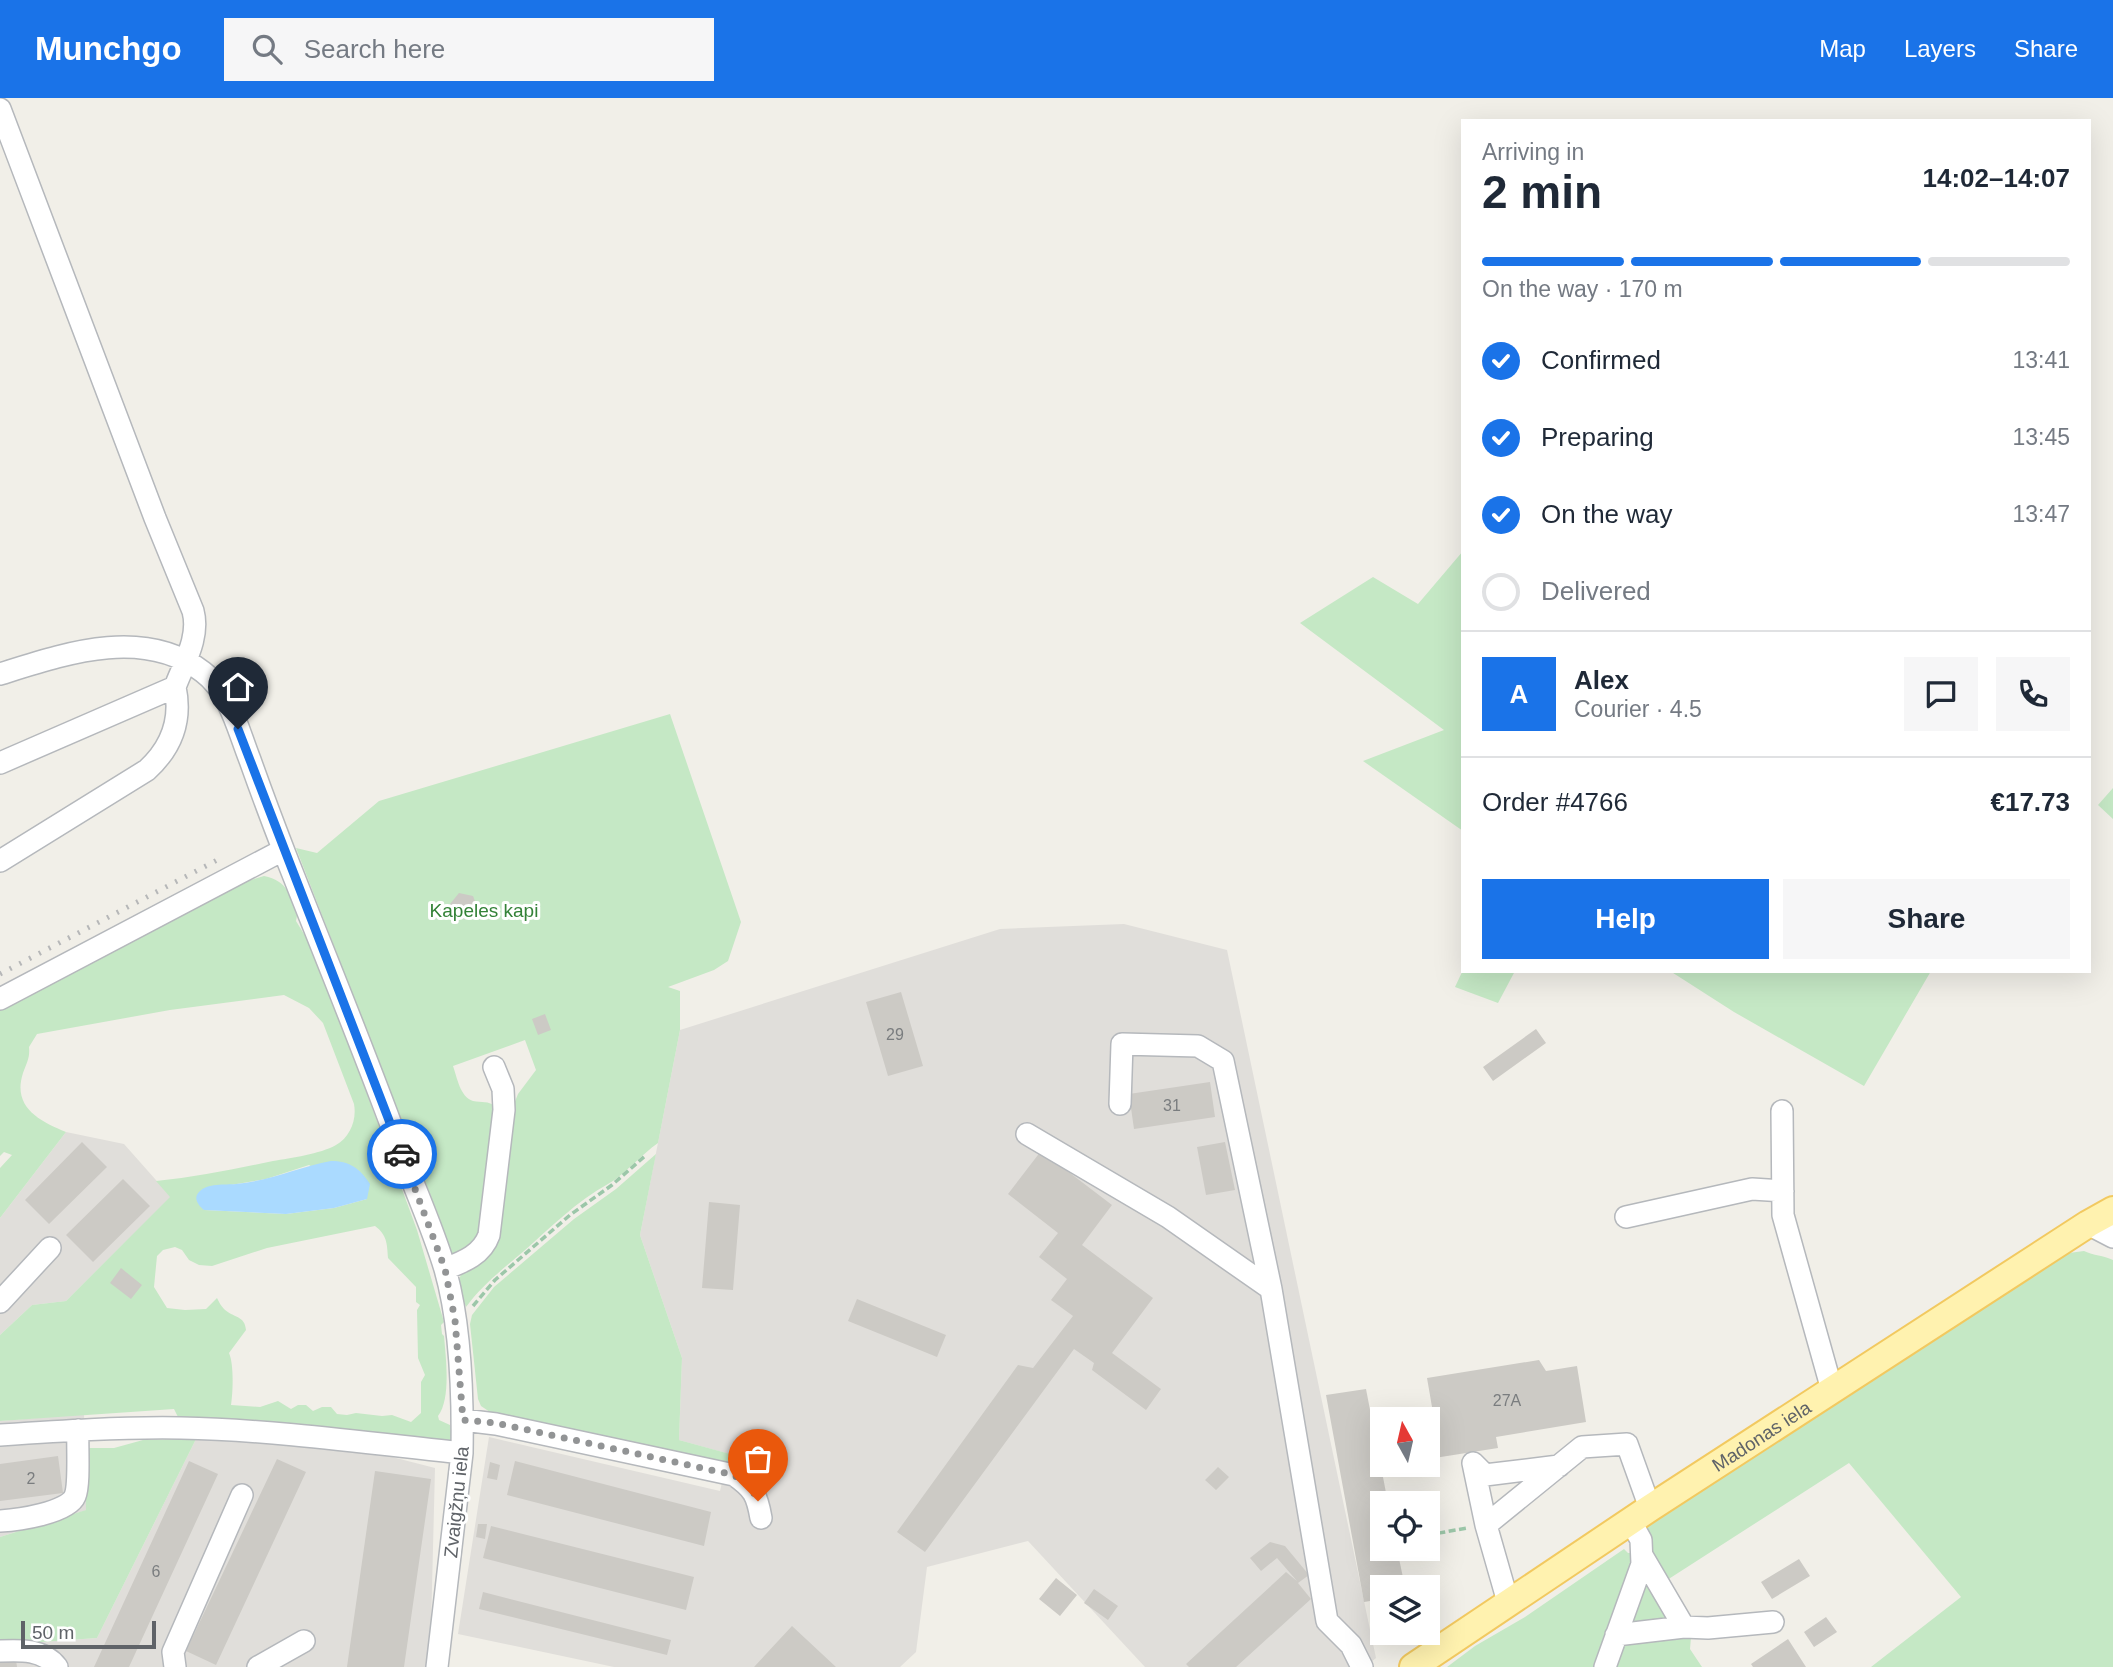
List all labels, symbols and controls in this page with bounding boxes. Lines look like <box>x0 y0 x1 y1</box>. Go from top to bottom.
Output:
search box <box>224 18 714 81</box>
text: Munchgo <box>35 30 182 67</box>
icon: search <box>248 30 286 68</box>
text: Search here <box>304 34 445 64</box>
text: Map <box>1819 35 1866 62</box>
text: Layers <box>1904 35 1976 62</box>
text: Share <box>2014 35 2078 62</box>
text: Arriving in <box>1482 139 1584 165</box>
text: 14:02–14:07 <box>1923 163 2070 193</box>
text: 2 min <box>1482 166 1602 218</box>
text: On the way · 170 m <box>1482 276 1683 302</box>
icon: check <box>1482 342 1520 380</box>
text: Confirmed <box>1541 345 1661 375</box>
text: 13:41 <box>2012 347 2070 373</box>
icon: check <box>1482 419 1520 457</box>
text: Preparing <box>1541 422 1654 452</box>
text: 13:45 <box>2012 424 2070 450</box>
icon: check <box>1482 496 1520 534</box>
text: On the way <box>1541 499 1673 529</box>
text: 13:47 <box>2012 501 2070 527</box>
text: Delivered <box>1541 576 1651 606</box>
pin <box>208 657 268 729</box>
button: chat <box>1904 657 1978 731</box>
button: phone <box>1996 657 2070 731</box>
text: Alex <box>1574 665 1629 695</box>
icon: home <box>219 668 257 706</box>
text: A <box>1510 679 1528 709</box>
text: Courier · 4.5 <box>1574 696 1702 722</box>
text: Order #4766 <box>1482 787 1628 817</box>
text: €17.73 <box>1990 787 2070 817</box>
button: Help <box>1482 879 1769 959</box>
button: Share <box>1783 879 2070 959</box>
park label: Kapeles kapi <box>430 900 538 921</box>
house number: 29 <box>886 1026 904 1043</box>
house number: 31 <box>1163 1097 1181 1114</box>
courier <box>367 1119 437 1189</box>
icon: car <box>383 1135 421 1173</box>
house number: 27A <box>1493 1392 1522 1409</box>
street label: Madonas iela <box>1708 1396 1815 1476</box>
north arrow <box>1370 1407 1440 1477</box>
map controls <box>1370 1407 1440 1645</box>
pin <box>728 1429 788 1501</box>
icon: bag <box>739 1440 777 1478</box>
street label: Zvaigžņu iela <box>440 1445 473 1559</box>
house number: 2 <box>27 1470 36 1487</box>
button: locate <box>1370 1491 1440 1561</box>
house number: 6 <box>152 1563 161 1580</box>
button: layers <box>1370 1575 1440 1645</box>
scale bar <box>21 1618 156 1650</box>
text: 50 m <box>32 1622 74 1643</box>

